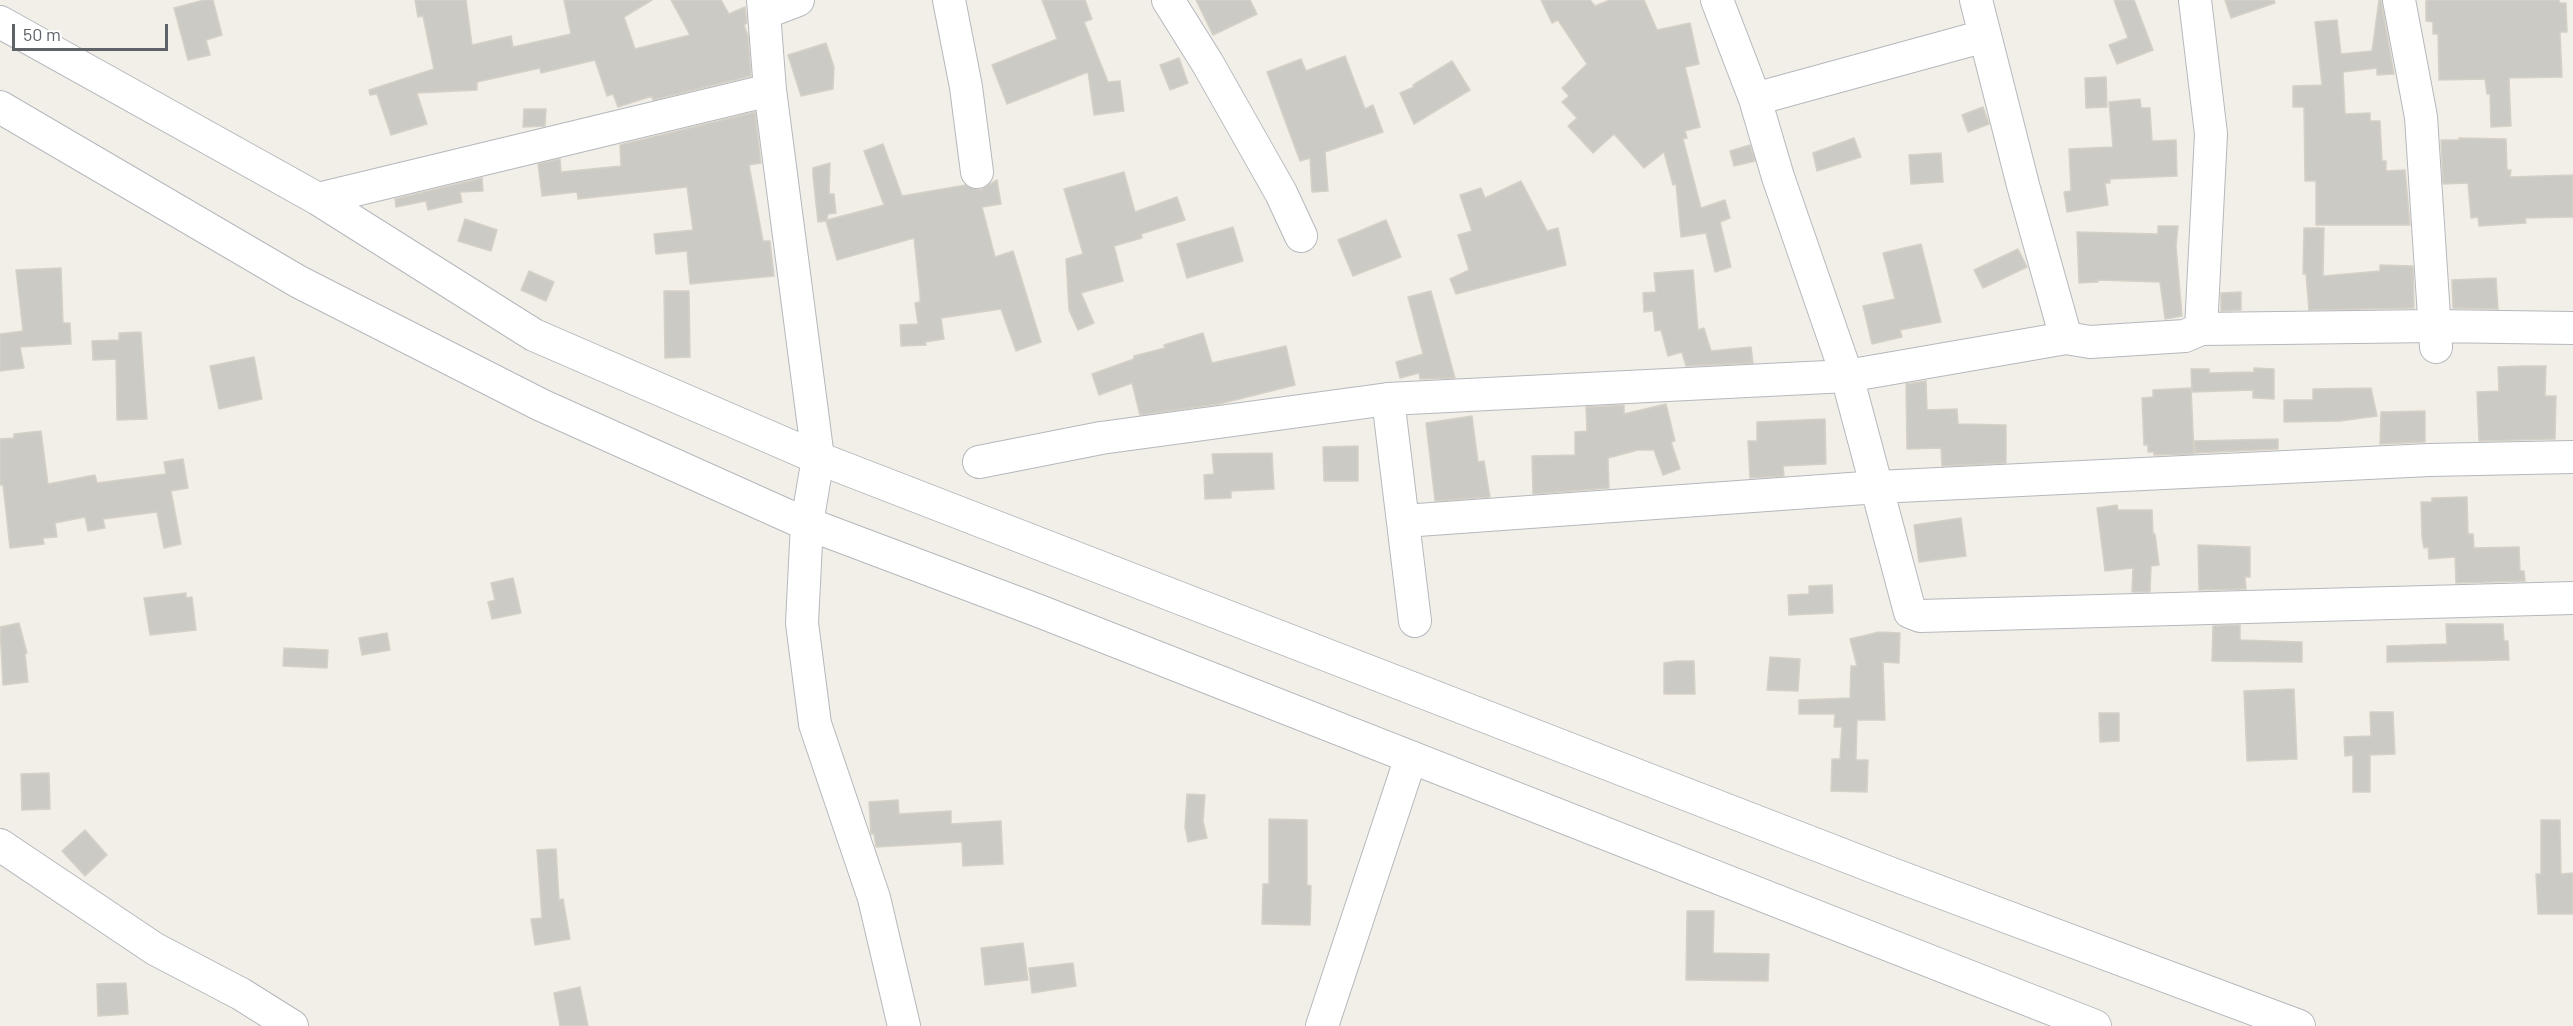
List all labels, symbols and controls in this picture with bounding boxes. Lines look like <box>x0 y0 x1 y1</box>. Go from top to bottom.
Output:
scale bar <box>15 12 171 50</box>
text: 50 m <box>23 23 61 45</box>

